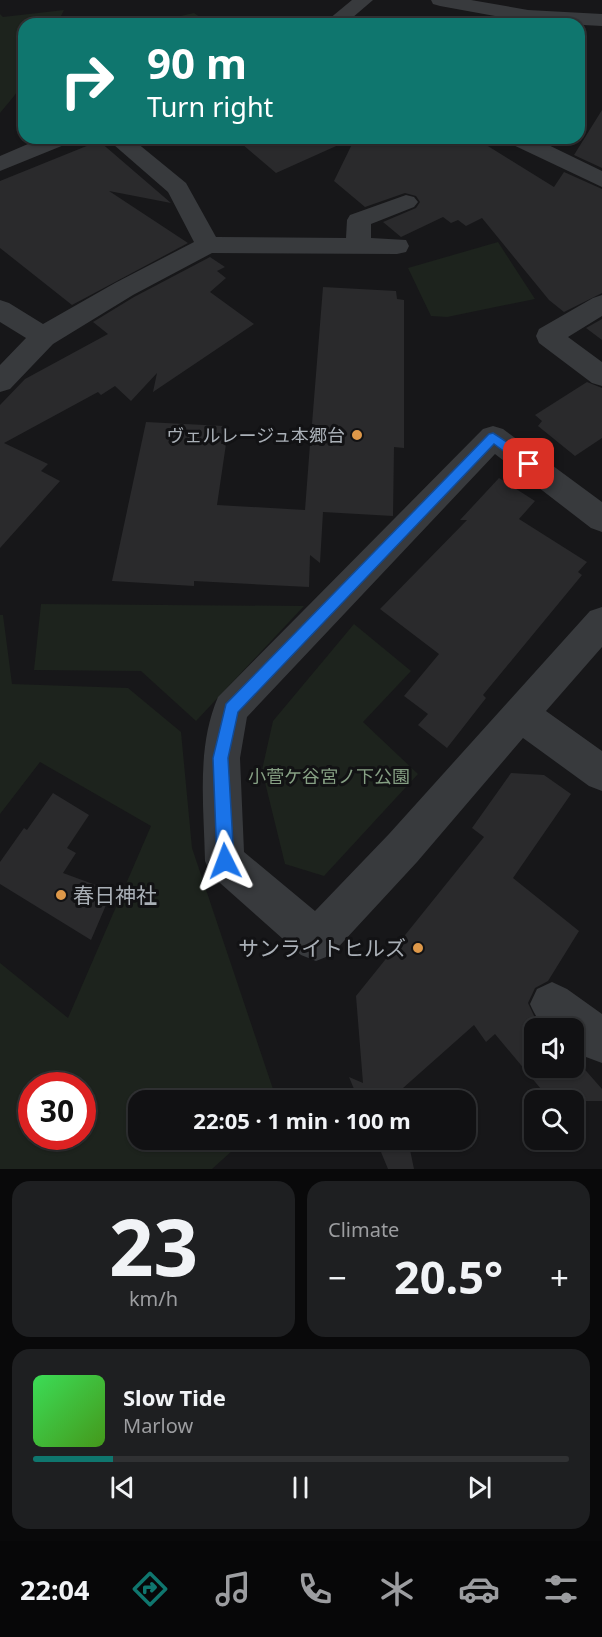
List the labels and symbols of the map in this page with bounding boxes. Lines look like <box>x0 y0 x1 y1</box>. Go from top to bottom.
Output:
place label: ヴェルレージュ本郷台 <box>167 423 345 447</box>
marker: ヴェルレージュ本郷台 <box>350 428 364 442</box>
pin <box>503 438 554 489</box>
park label: 小菅ケ谷宮ノ下公園 <box>248 764 410 788</box>
position arrow <box>193 829 257 893</box>
place label: 春日神社 <box>73 881 157 909</box>
marker: 春日神社 <box>54 888 68 902</box>
place label: サンライトヒルズ <box>238 934 406 962</box>
marker: サンライトヒルズ <box>411 941 425 955</box>
speed limit sign: 30 <box>18 1072 96 1150</box>

